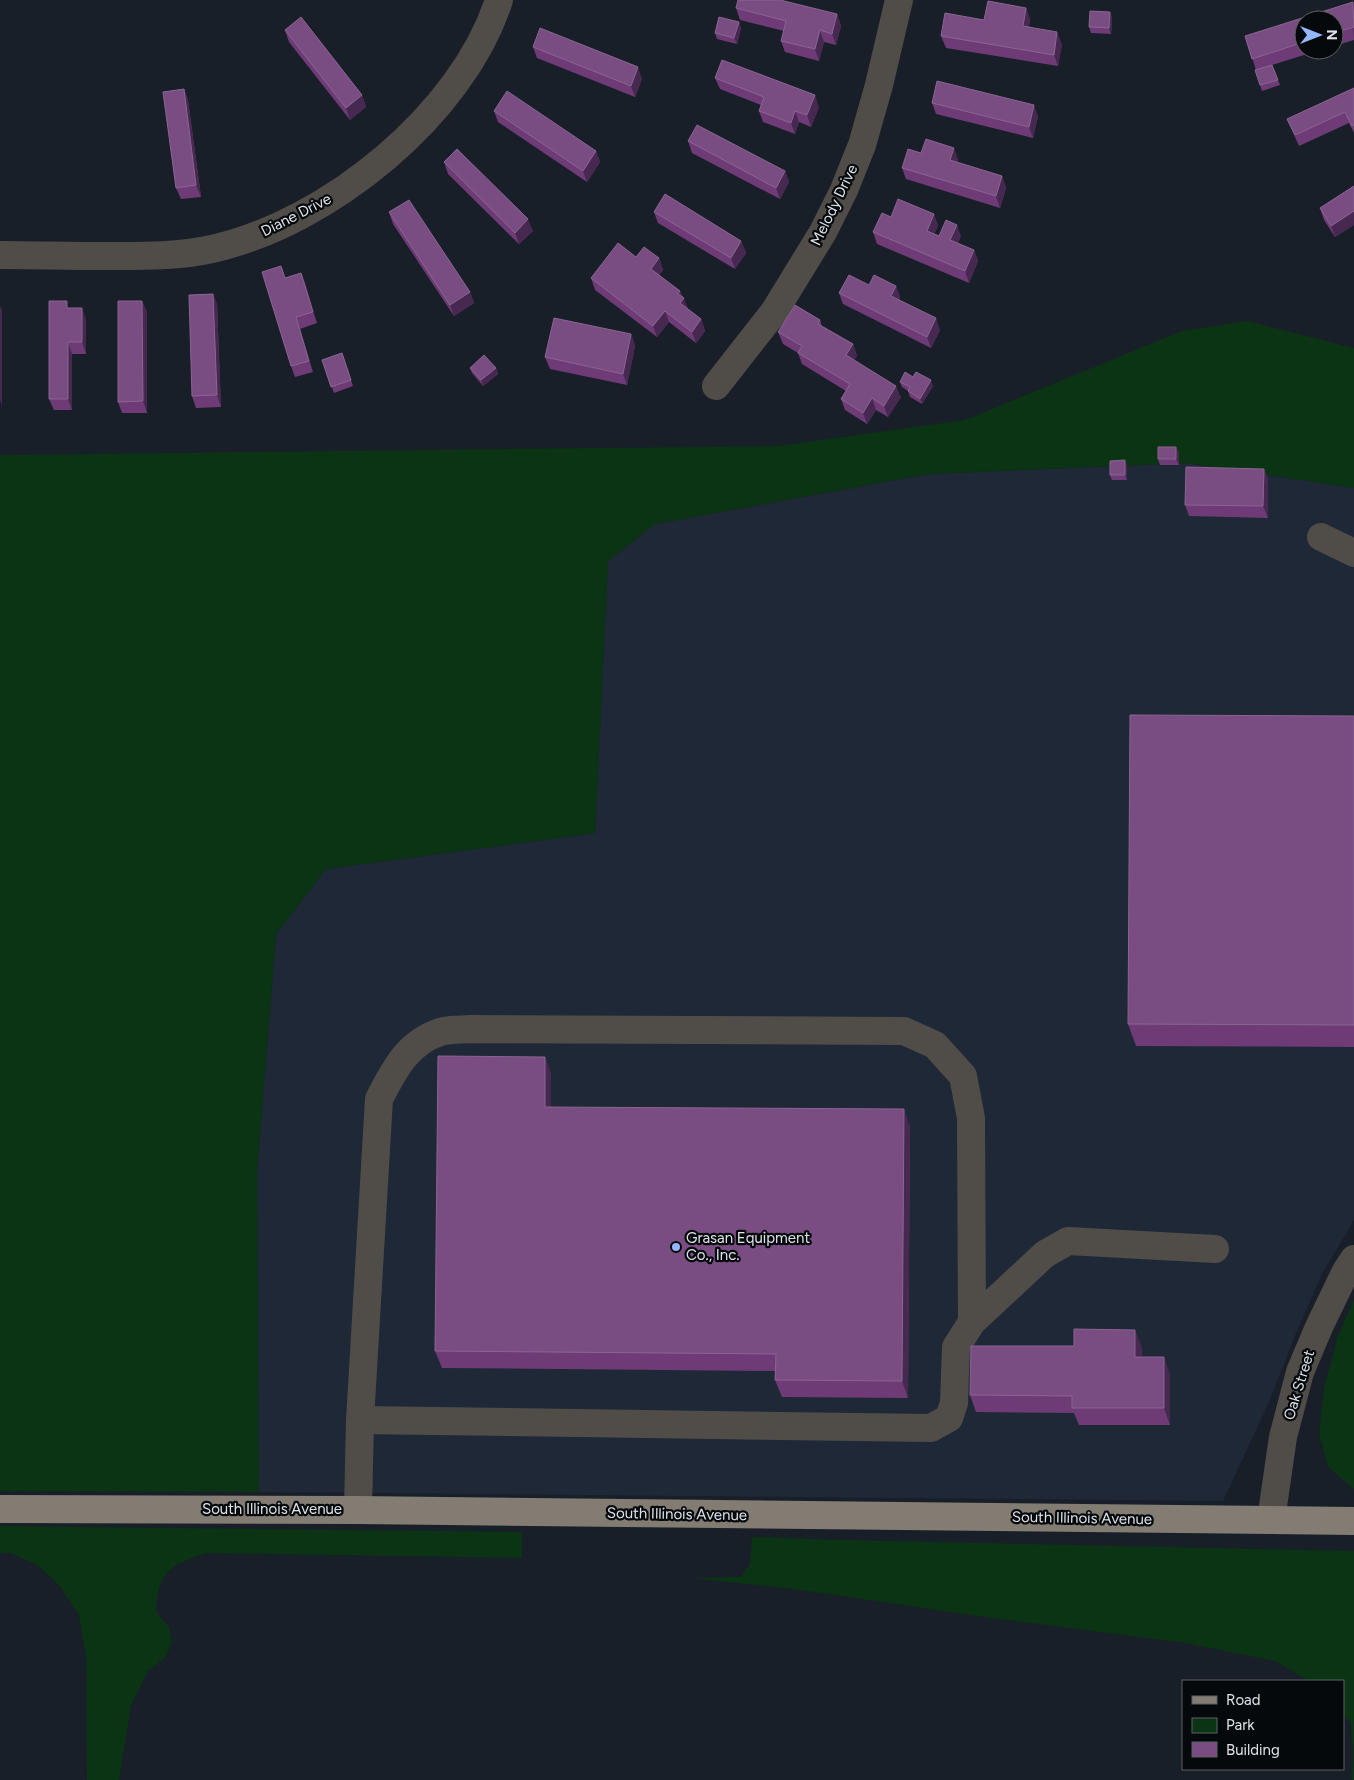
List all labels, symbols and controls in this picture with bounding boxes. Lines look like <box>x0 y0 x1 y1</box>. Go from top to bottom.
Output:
north arrow <box>1294 10 1344 60</box>
text: N <box>1323 30 1340 40</box>
street label: Melody Drive <box>807 162 861 248</box>
street label: Diane Drive <box>258 190 334 240</box>
place label: Grasan Equipment Co., Inc. <box>686 1229 810 1264</box>
marker: Grasan Equipment Co., Inc. <box>670 1241 682 1253</box>
street label: Oak Street <box>1280 1348 1318 1422</box>
street label: South Illinois Avenue <box>202 1500 342 1518</box>
street label: South Illinois Avenue <box>607 1504 747 1524</box>
street label: South Illinois Avenue <box>1012 1508 1152 1528</box>
legend <box>1182 1680 1344 1770</box>
text: Road <box>1226 1691 1261 1709</box>
text: Park <box>1226 1716 1255 1734</box>
text: Building <box>1226 1741 1280 1759</box>

